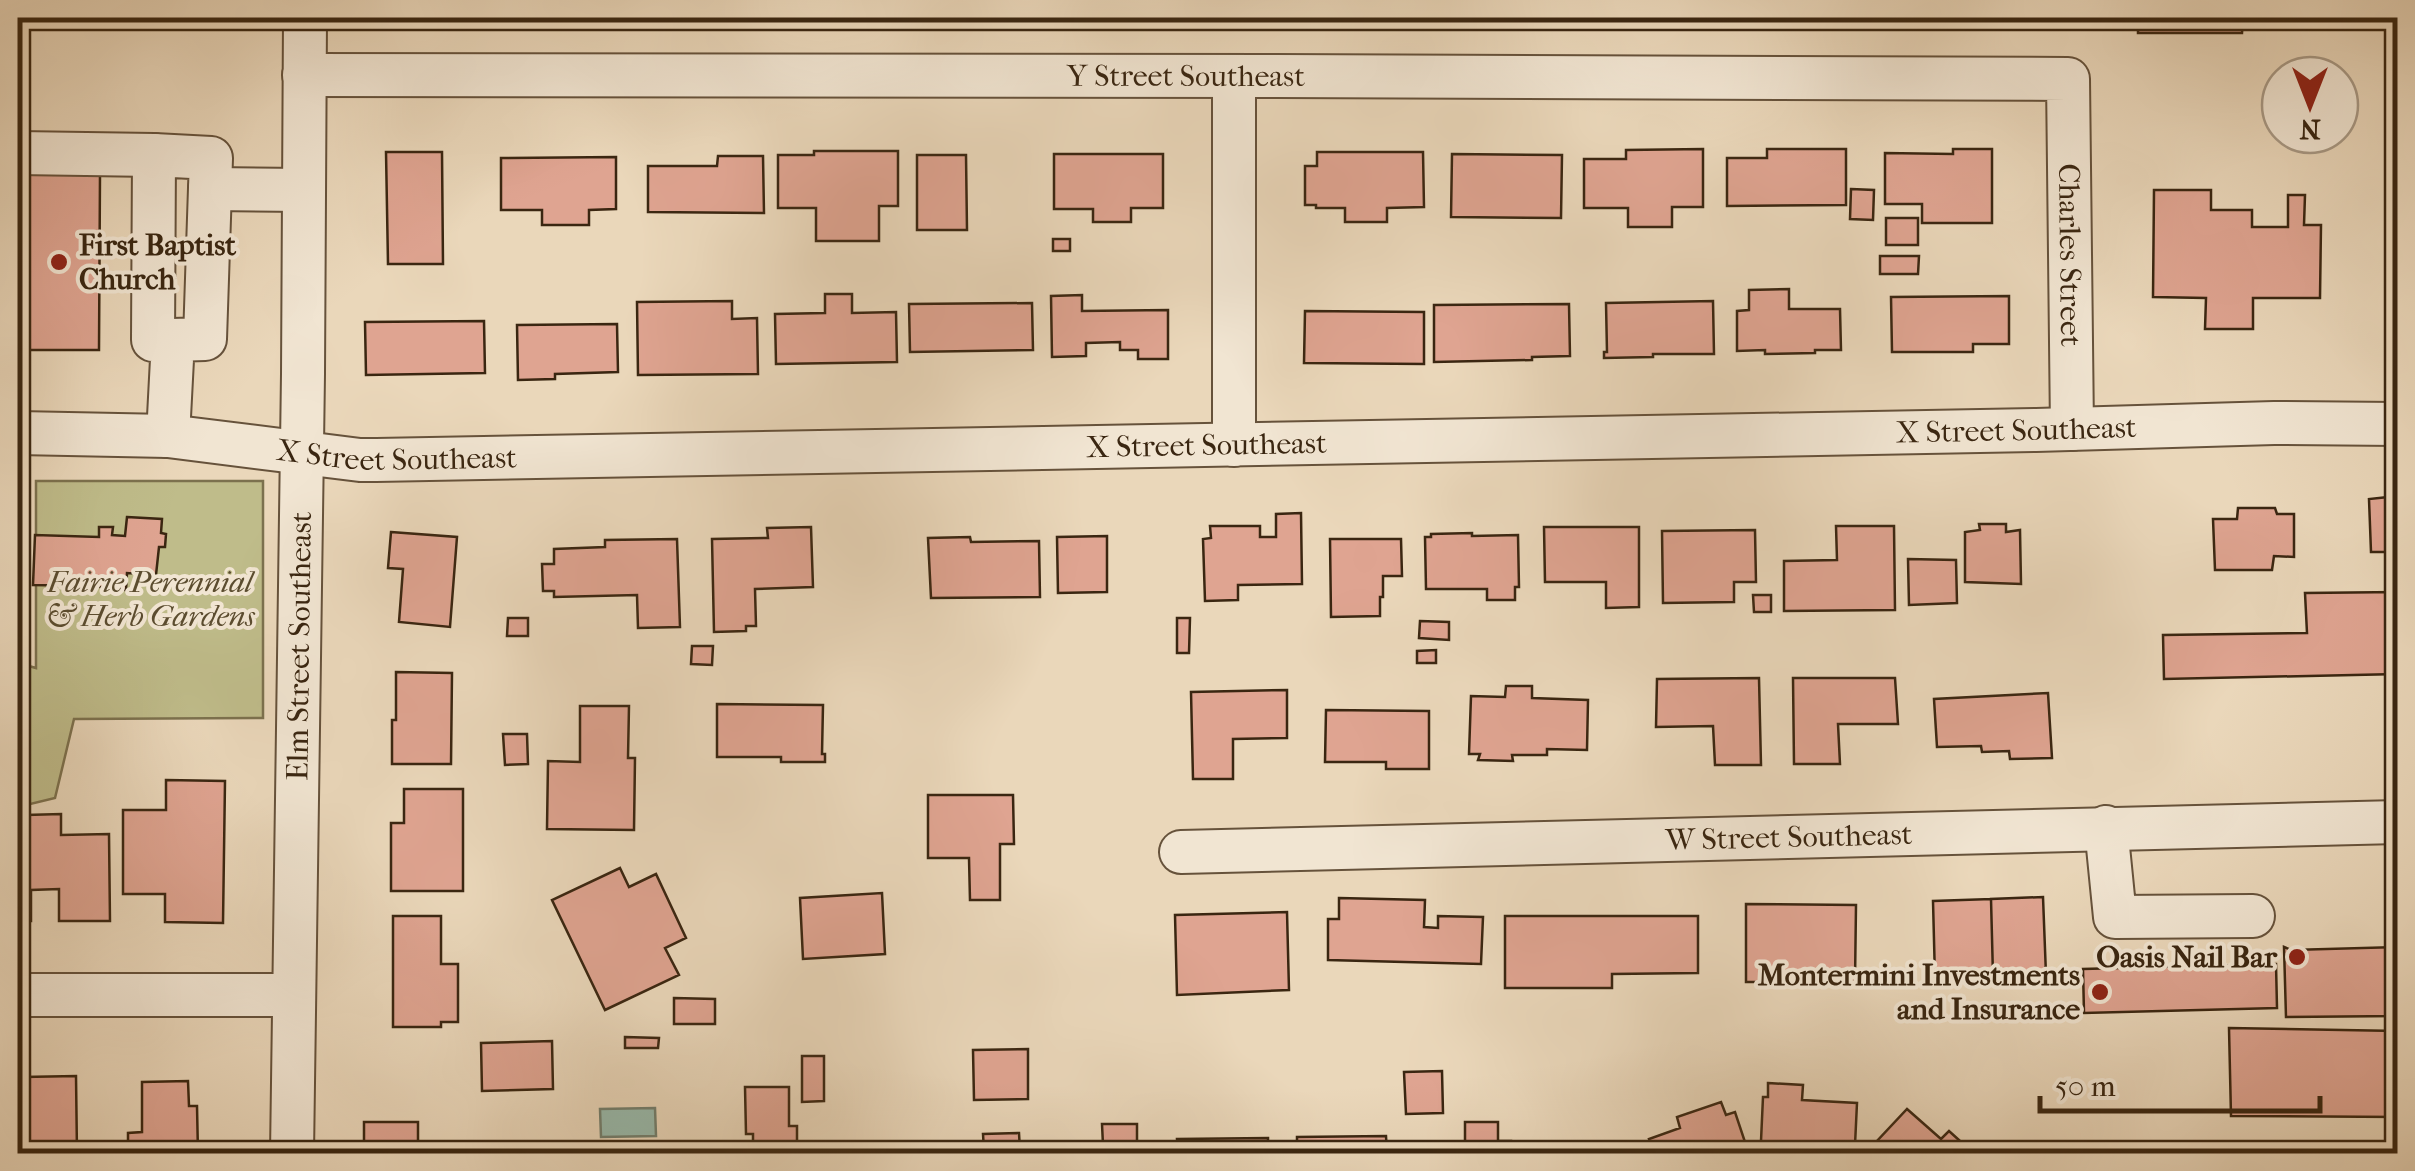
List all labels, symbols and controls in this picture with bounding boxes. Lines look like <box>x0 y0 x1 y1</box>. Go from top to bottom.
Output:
north arrow <box>2260 55 2360 155</box>
street label: Y Street Southeast <box>1066 59 1305 94</box>
text: N <box>2299 113 2321 146</box>
street label: Charles Street <box>2051 163 2088 347</box>
place label: First Baptist Church <box>79 228 236 297</box>
marker: First Baptist Church <box>48 251 70 273</box>
street label: X Street Southeast <box>1896 410 2137 451</box>
street label: X Street Southeast <box>1086 426 1327 465</box>
street label: X Street Southeast <box>275 433 517 478</box>
street label: Elm Street Southeast <box>280 511 319 781</box>
park label: Fairie Perennial & Herb Gardens <box>45 565 256 634</box>
street label: W Street Southeast <box>1664 817 1913 858</box>
place label: Oasis Nail Bar <box>2096 940 2278 975</box>
marker: Oasis Nail Bar <box>2286 946 2308 968</box>
place label: Montermini Investments and Insurance <box>1758 958 2080 1027</box>
marker: Montermini Investments and Insurance <box>2089 981 2111 1003</box>
scale bar <box>2040 1051 2320 1113</box>
text: 50 m <box>2055 1069 2116 1104</box>

